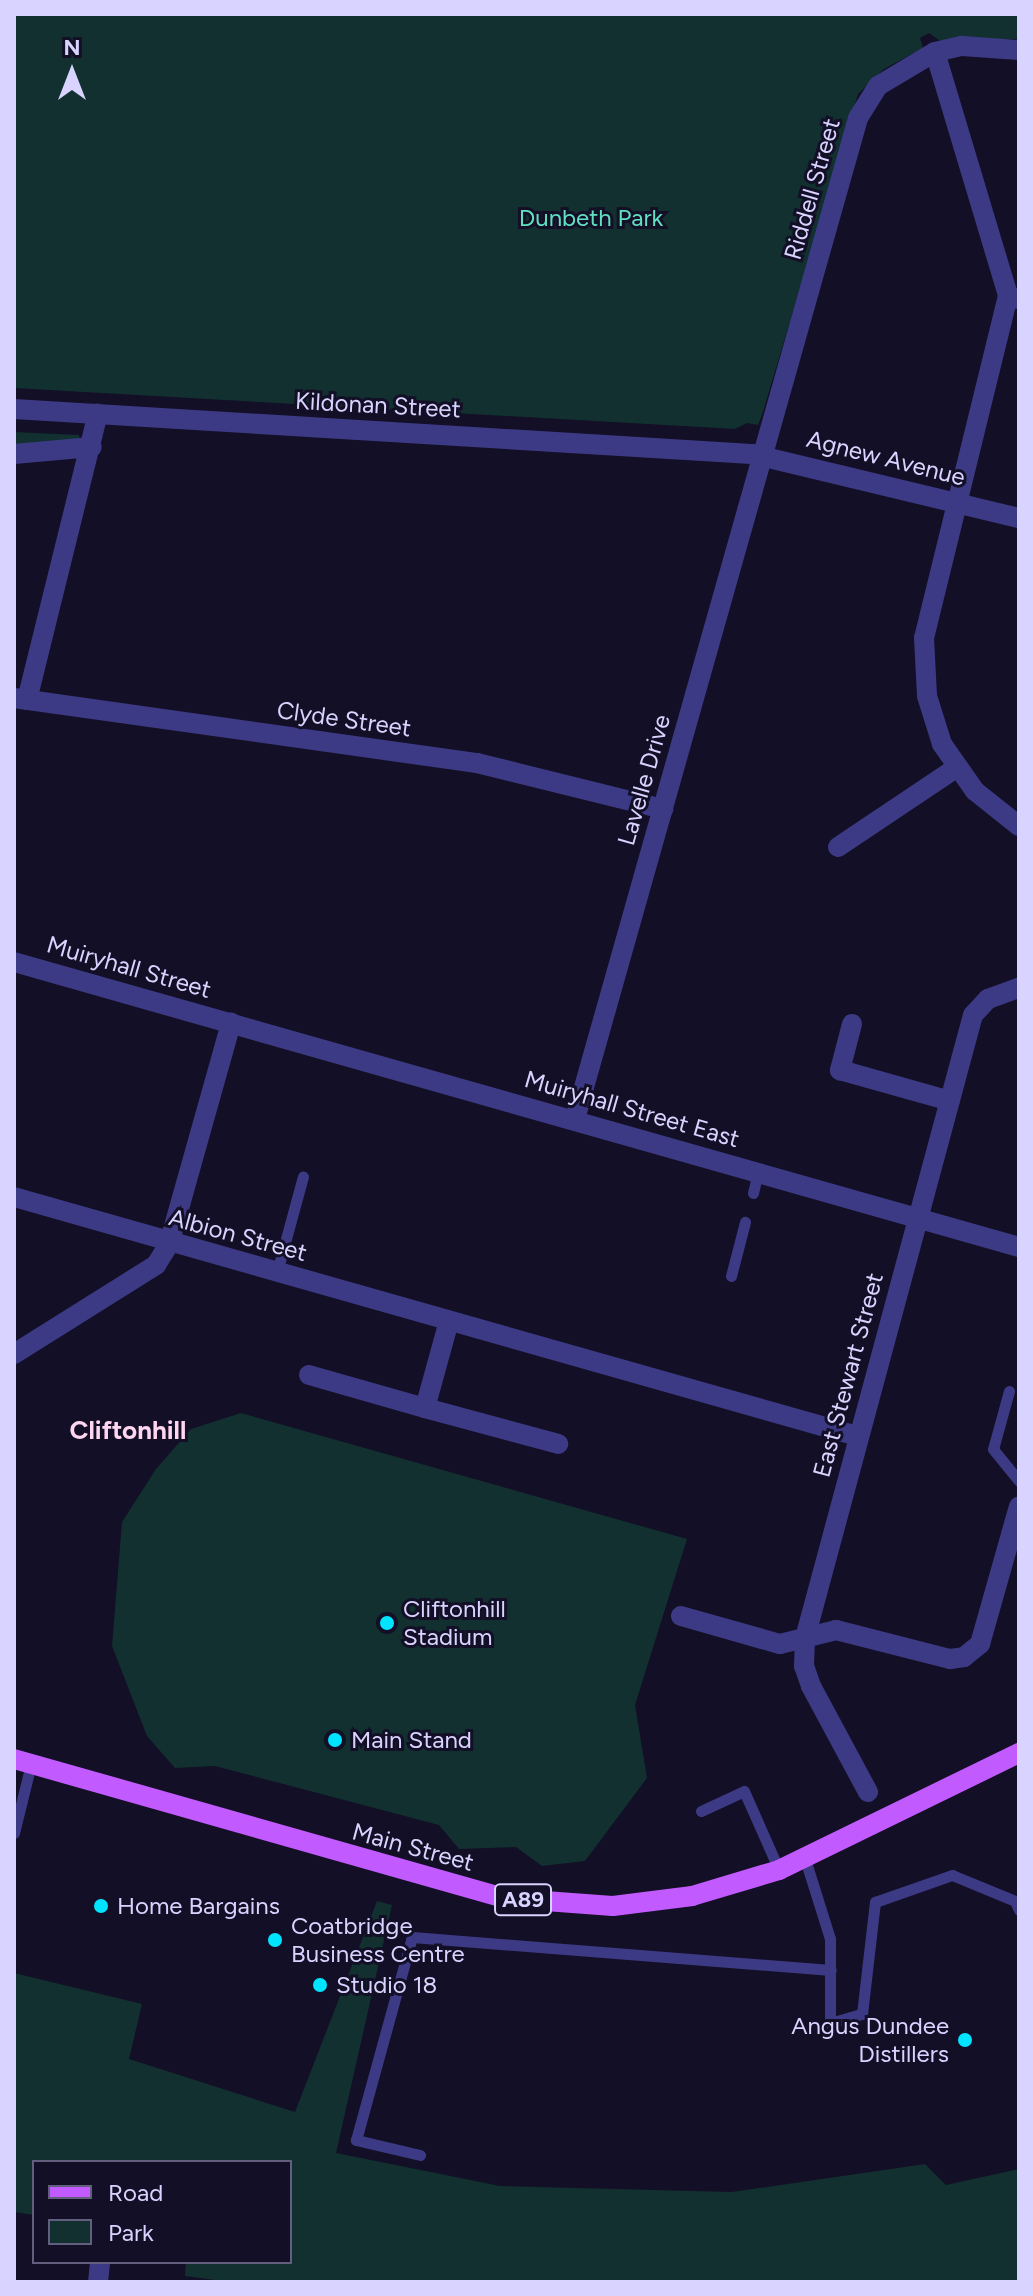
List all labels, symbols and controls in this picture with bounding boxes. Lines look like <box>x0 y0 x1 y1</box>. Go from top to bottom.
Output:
north arrow <box>32 32 112 112</box>
text: N <box>63 34 81 61</box>
street label: Riddell Street <box>778 115 846 263</box>
park label: Dunbeth Park <box>519 204 663 232</box>
street label: Kildonan Street <box>295 386 461 424</box>
street label: Agnew Avenue <box>804 424 968 492</box>
street label: Clyde Street <box>275 695 413 743</box>
street label: Lavelle Drive <box>612 711 676 849</box>
street label: Muiryhall Street <box>44 930 214 1004</box>
street label: Muiryhall Street East <box>521 1065 743 1153</box>
street label: Albion Street <box>166 1203 310 1267</box>
street label: East Stewart Street <box>807 1270 889 1480</box>
district label: Cliftonhill <box>70 1415 186 1447</box>
place label: Cliftonhill Stadium <box>403 1595 506 1651</box>
marker: Cliftonhill Stadium <box>378 1614 396 1632</box>
place label: Main Stand <box>351 1726 472 1754</box>
marker: Main Stand <box>326 1731 344 1749</box>
street label: Main Street <box>349 1817 477 1877</box>
road number: A89 <box>493 1882 553 1918</box>
place label: Home Bargains <box>117 1892 280 1920</box>
marker: Home Bargains <box>92 1897 110 1915</box>
place label: Coatbridge Business Centre <box>291 1912 465 1968</box>
marker: Coatbridge Business Centre <box>266 1931 284 1949</box>
place label: Studio 18 <box>336 1971 437 1999</box>
marker: Studio 18 <box>311 1976 329 1994</box>
place label: Angus Dundee Distillers <box>791 2012 949 2068</box>
marker: Angus Dundee Distillers <box>956 2031 974 2049</box>
legend <box>32 2160 292 2264</box>
text: Road <box>108 2178 163 2207</box>
text: Park <box>108 2218 154 2247</box>

